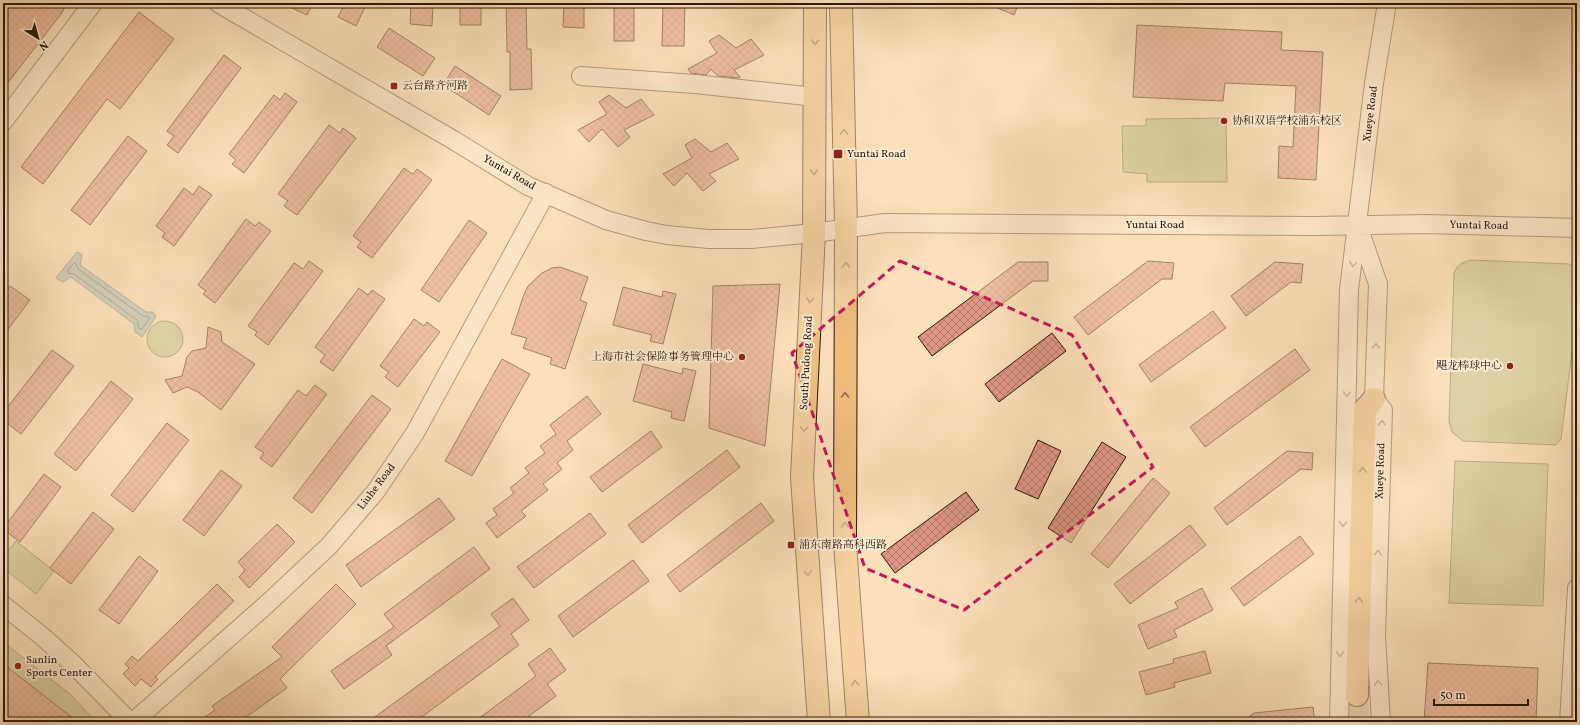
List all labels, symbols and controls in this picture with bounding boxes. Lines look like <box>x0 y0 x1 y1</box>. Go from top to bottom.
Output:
north arrow <box>18 18 58 58</box>
text: N <box>35 36 51 53</box>
one-way arrow <box>811 39 819 45</box>
place label: 云台路齐河路 <box>402 79 468 94</box>
marker: 云台路齐河路 <box>389 81 399 91</box>
street label: Xueye Road <box>1360 85 1382 143</box>
place label: 协和双语学校浦东校区 <box>1232 114 1342 129</box>
marker: 协和双语学校浦东校区 <box>1219 116 1229 126</box>
one-way arrow <box>840 129 848 135</box>
place label: Yuntai Road <box>847 147 906 162</box>
marker: Yuntai Road <box>832 148 844 160</box>
street label: Yuntai Road <box>480 152 538 194</box>
one-way arrow <box>810 169 818 175</box>
street label: Yuntai Road <box>1126 218 1184 233</box>
street label: Yuntai Road <box>1449 218 1509 234</box>
one-way arrow <box>1349 261 1358 267</box>
one-way arrow <box>842 262 850 268</box>
one-way arrow <box>806 297 815 303</box>
street label: South Pudong Road <box>797 315 817 411</box>
one-way arrow <box>1371 343 1380 349</box>
place label: 上海市社会保险事务管理中心 <box>591 350 734 365</box>
marker: 上海市社会保险事务管理中心 <box>737 352 747 362</box>
place label: 飓龙棒球中心 <box>1436 359 1502 374</box>
marker: 飓龙棒球中心 <box>1505 361 1515 371</box>
one-way arrow <box>1342 391 1351 397</box>
one-way arrow <box>841 392 849 398</box>
one-way arrow <box>1378 420 1387 426</box>
one-way arrow <box>800 426 808 432</box>
street label: Xueye Road <box>1373 442 1389 500</box>
street label: Liuhe Road <box>355 461 399 513</box>
one-way arrow <box>1359 467 1367 473</box>
one-way arrow <box>1339 521 1348 527</box>
one-way arrow <box>841 522 849 528</box>
place label: 浦东南路高科西路 <box>799 538 887 553</box>
marker: 浦东南路高科西路 <box>786 540 796 550</box>
one-way arrow <box>1374 550 1382 556</box>
one-way arrow <box>804 570 813 576</box>
one-way arrow <box>1355 597 1364 603</box>
one-way arrow <box>1336 651 1344 657</box>
place label: Sanlin Sports Center <box>26 653 93 681</box>
marker: Sanlin Sports Center <box>13 661 23 671</box>
one-way arrow <box>851 680 860 686</box>
one-way arrow <box>1374 680 1383 686</box>
scale bar <box>1434 681 1528 707</box>
text: 50 m <box>1440 688 1466 704</box>

